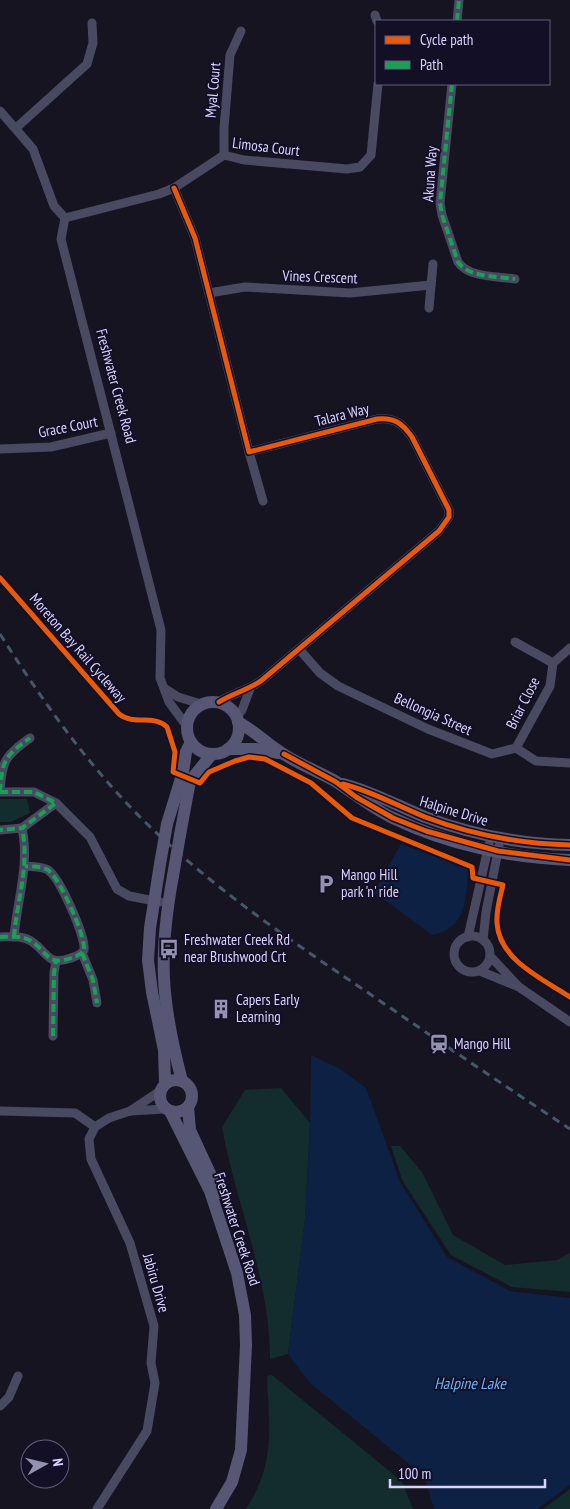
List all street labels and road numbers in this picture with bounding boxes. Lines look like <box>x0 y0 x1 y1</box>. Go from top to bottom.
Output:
street label: Myal Court <box>201 61 224 119</box>
street label: Limosa Court <box>231 133 301 160</box>
street label: Akuna Way <box>418 145 441 203</box>
street label: Vines Crescent <box>281 266 358 287</box>
street label: Freshwater Creek Road <box>92 327 141 445</box>
street label: Talara Way <box>313 399 371 430</box>
street label: Grace Court <box>37 411 99 442</box>
street label: Moreton Bay Rail Cycleway <box>26 589 131 706</box>
street label: Briar Close <box>501 674 544 732</box>
street label: Bellongia Street <box>391 688 475 739</box>
street label: Halpine Drive <box>418 791 491 830</box>
street label: Freshwater Creek Road <box>210 1170 265 1288</box>
street label: Jabiru Drive <box>139 1250 174 1315</box>

